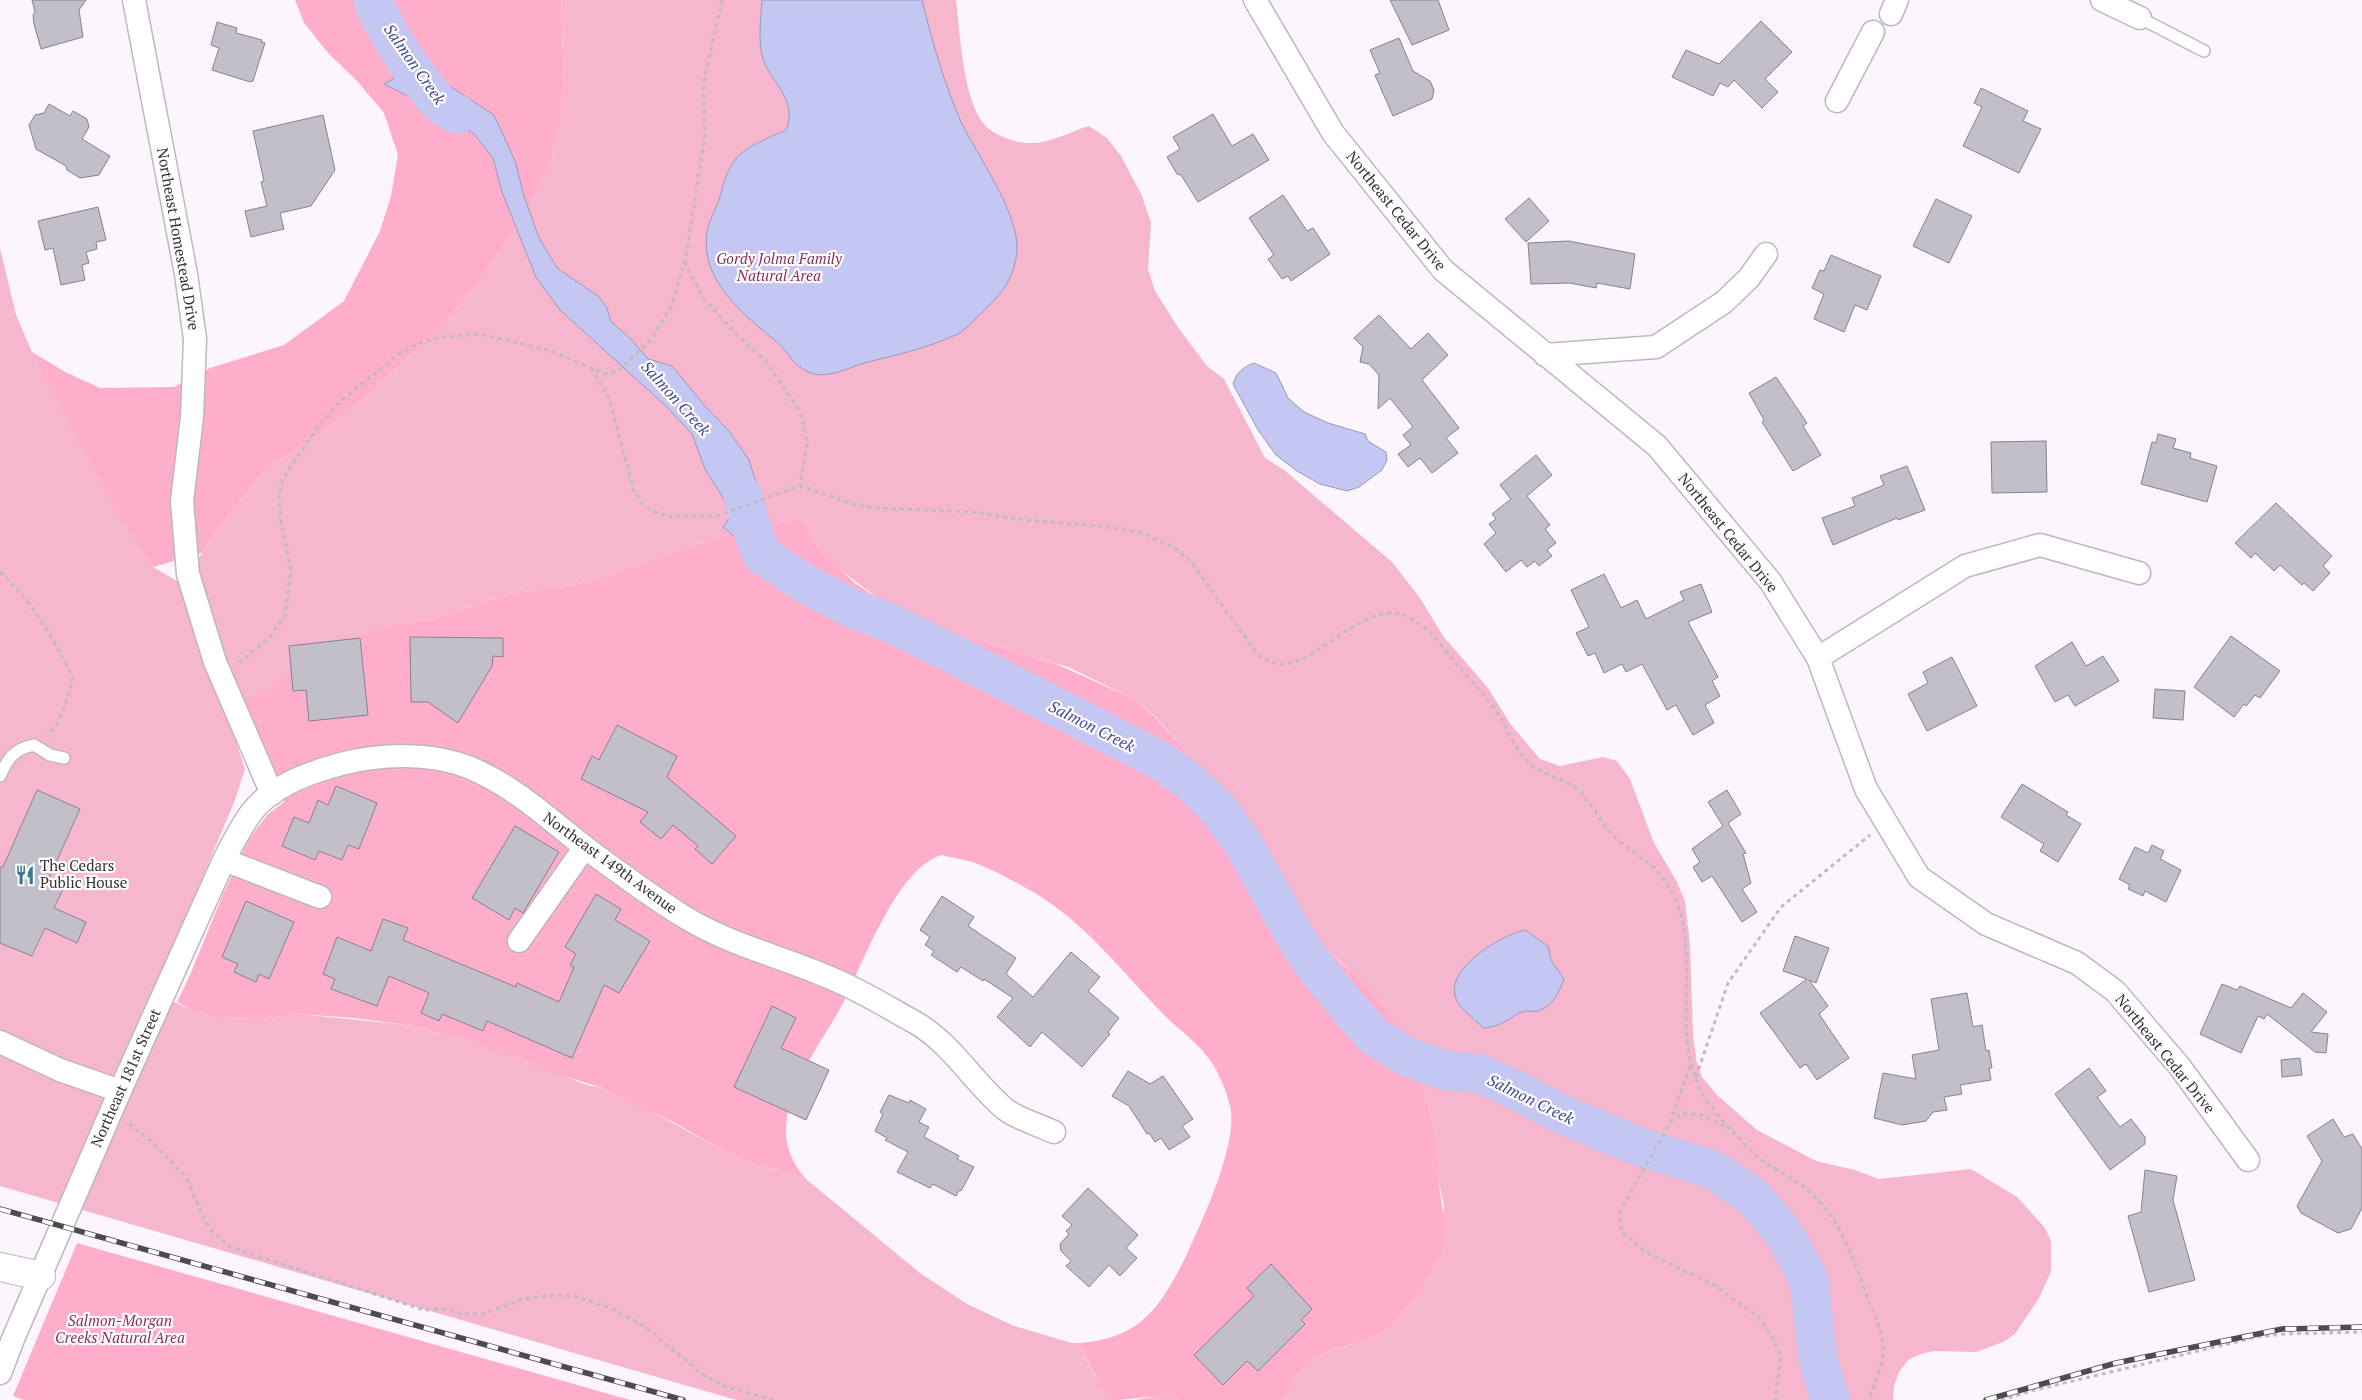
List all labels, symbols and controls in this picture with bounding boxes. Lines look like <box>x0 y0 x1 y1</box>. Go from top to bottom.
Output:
water label: Salmon Creek <box>379 19 451 109</box>
street label: Northeast Homestead Drive <box>153 146 205 332</box>
street label: Northeast Cedar Drive <box>1342 147 1451 274</box>
park label: Gordy Jolma Family Natural Area <box>716 248 843 285</box>
water label: Salmon Creek <box>636 356 716 440</box>
street label: Northeast Cedar Drive <box>1674 469 1783 596</box>
water label: Salmon Creek <box>1045 695 1139 757</box>
street label: Northeast 149th Avenue <box>540 807 682 918</box>
place label: The Cedars Public House <box>40 855 127 892</box>
restaurant icon: The Cedars Public House <box>14 864 36 886</box>
street label: Northeast Cedar Drive <box>2111 990 2220 1117</box>
street label: Northeast 181st Street <box>85 1005 165 1150</box>
water label: Salmon Creek <box>1484 1069 1578 1130</box>
park label: Salmon-Morgan Creeks Natural Area <box>55 1310 185 1347</box>

